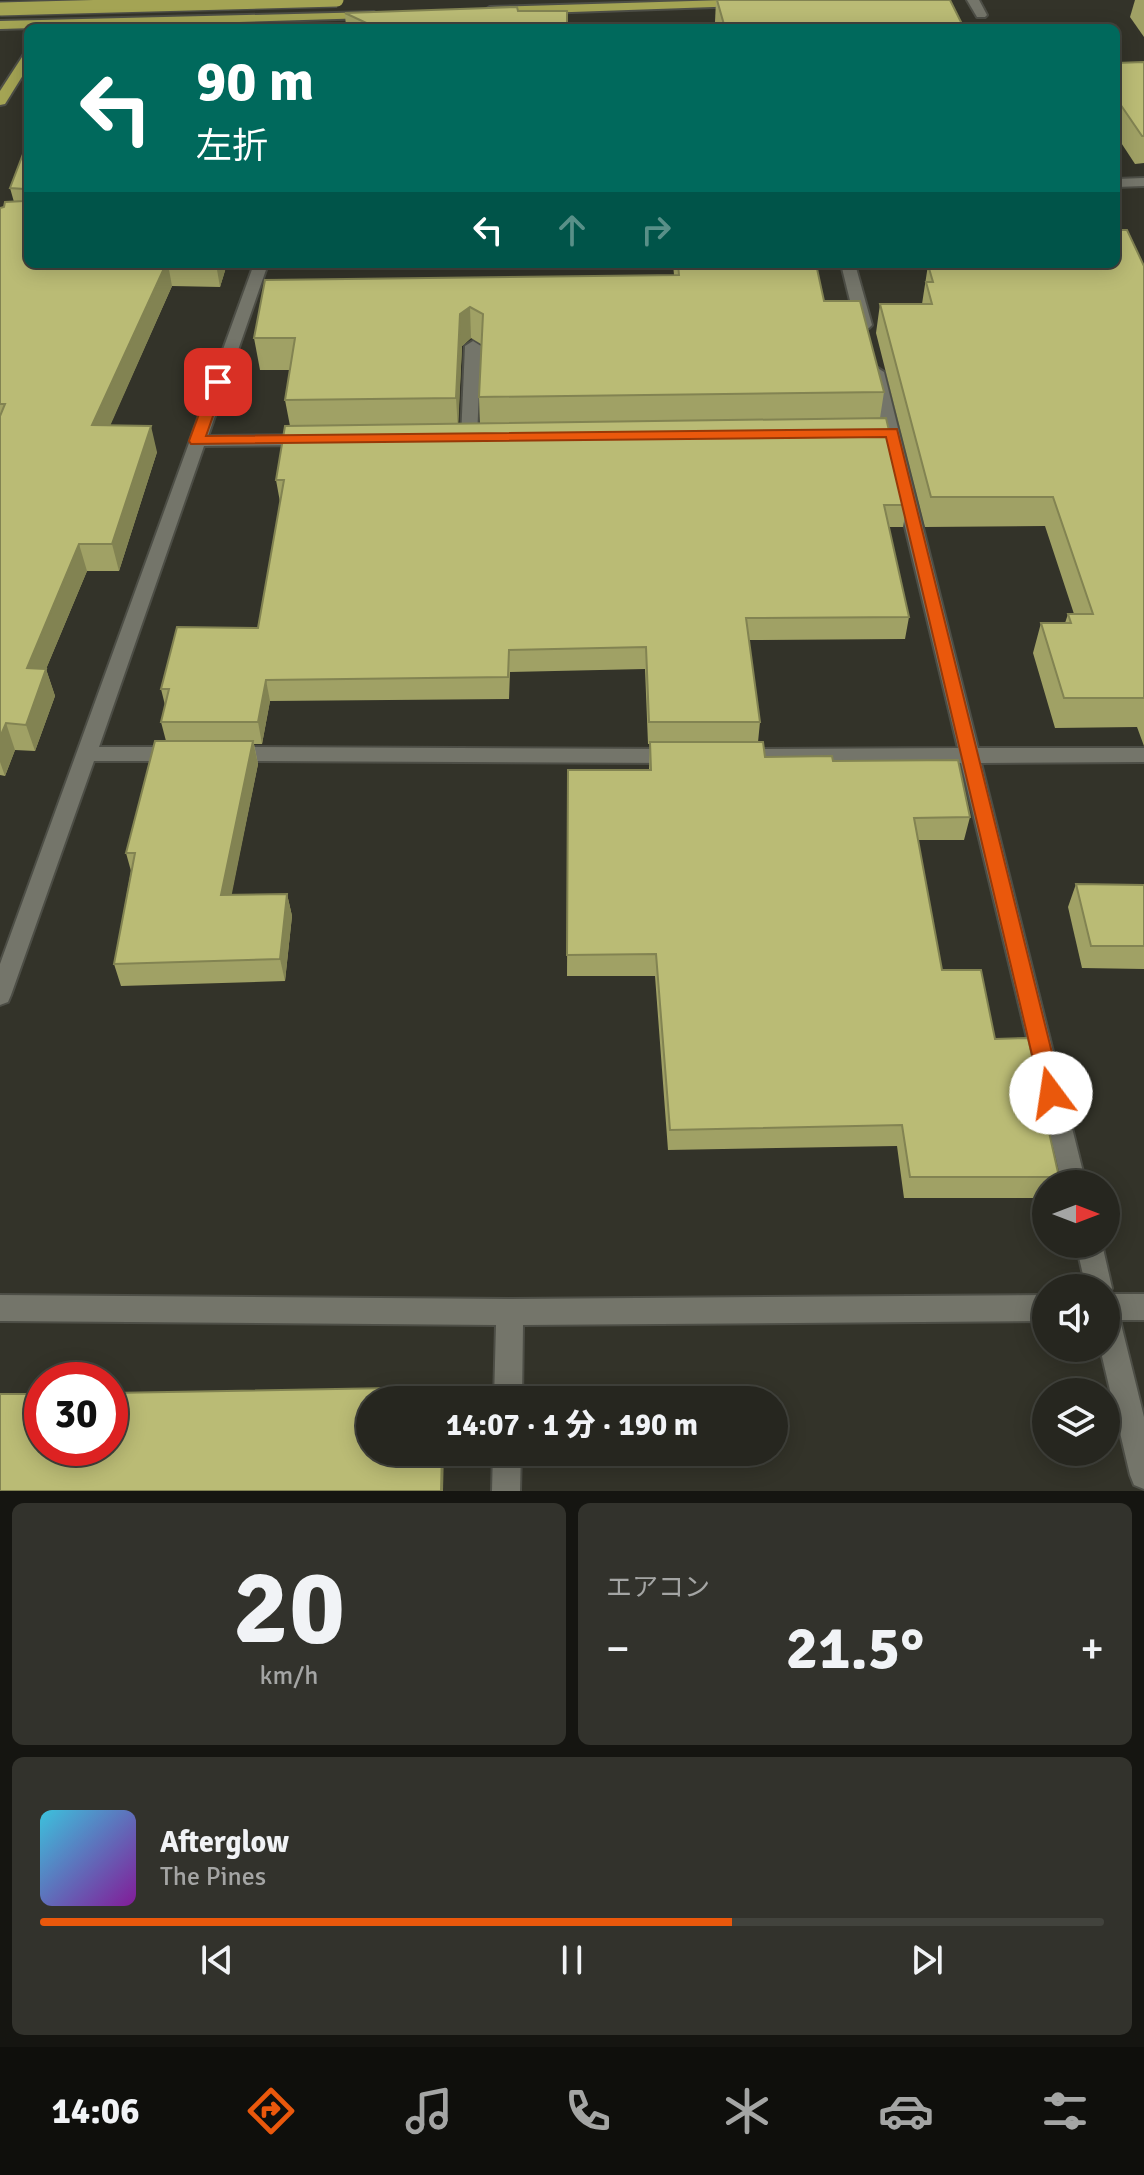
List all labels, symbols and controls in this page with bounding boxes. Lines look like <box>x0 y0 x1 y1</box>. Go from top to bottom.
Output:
text: 90 m <box>196 47 314 116</box>
icon: left <box>64 56 168 160</box>
text: 左折 <box>196 124 268 169</box>
icon: left <box>466 208 510 252</box>
icon: ahead <box>550 208 594 252</box>
icon: right <box>634 208 678 252</box>
pin <box>184 348 252 416</box>
icon: arrive <box>196 360 240 404</box>
position arrow <box>1009 1051 1093 1135</box>
north arrow <box>1032 1170 1120 1258</box>
map controls <box>1032 1170 1120 1466</box>
button: sound <box>1032 1274 1120 1362</box>
speed limit sign: 30 <box>24 1362 128 1466</box>
button: layers <box>1032 1378 1120 1466</box>
text: 14:07 · 1 分 · 190 m <box>446 1407 698 1444</box>
text: 20 <box>233 1544 345 1672</box>
text: エアコン <box>606 1572 710 1604</box>
text: 21.5° <box>786 1612 924 1686</box>
text: − <box>606 1622 630 1676</box>
text: + <box>1080 1622 1104 1676</box>
text: km/h <box>260 1660 318 1692</box>
text: Afterglow <box>160 1824 289 1861</box>
text: The Pines <box>160 1861 266 1893</box>
icon: previous <box>195 1938 239 1982</box>
icon: pause <box>550 1938 594 1982</box>
icon: next <box>905 1938 949 1982</box>
icon: directions <box>243 2083 299 2139</box>
icon: music <box>401 2083 457 2139</box>
icon: phone <box>560 2083 616 2139</box>
icon: climate <box>719 2083 775 2139</box>
icon: car <box>878 2083 934 2139</box>
icon: filters <box>1037 2083 1093 2139</box>
text: 14:06 <box>51 2089 140 2134</box>

